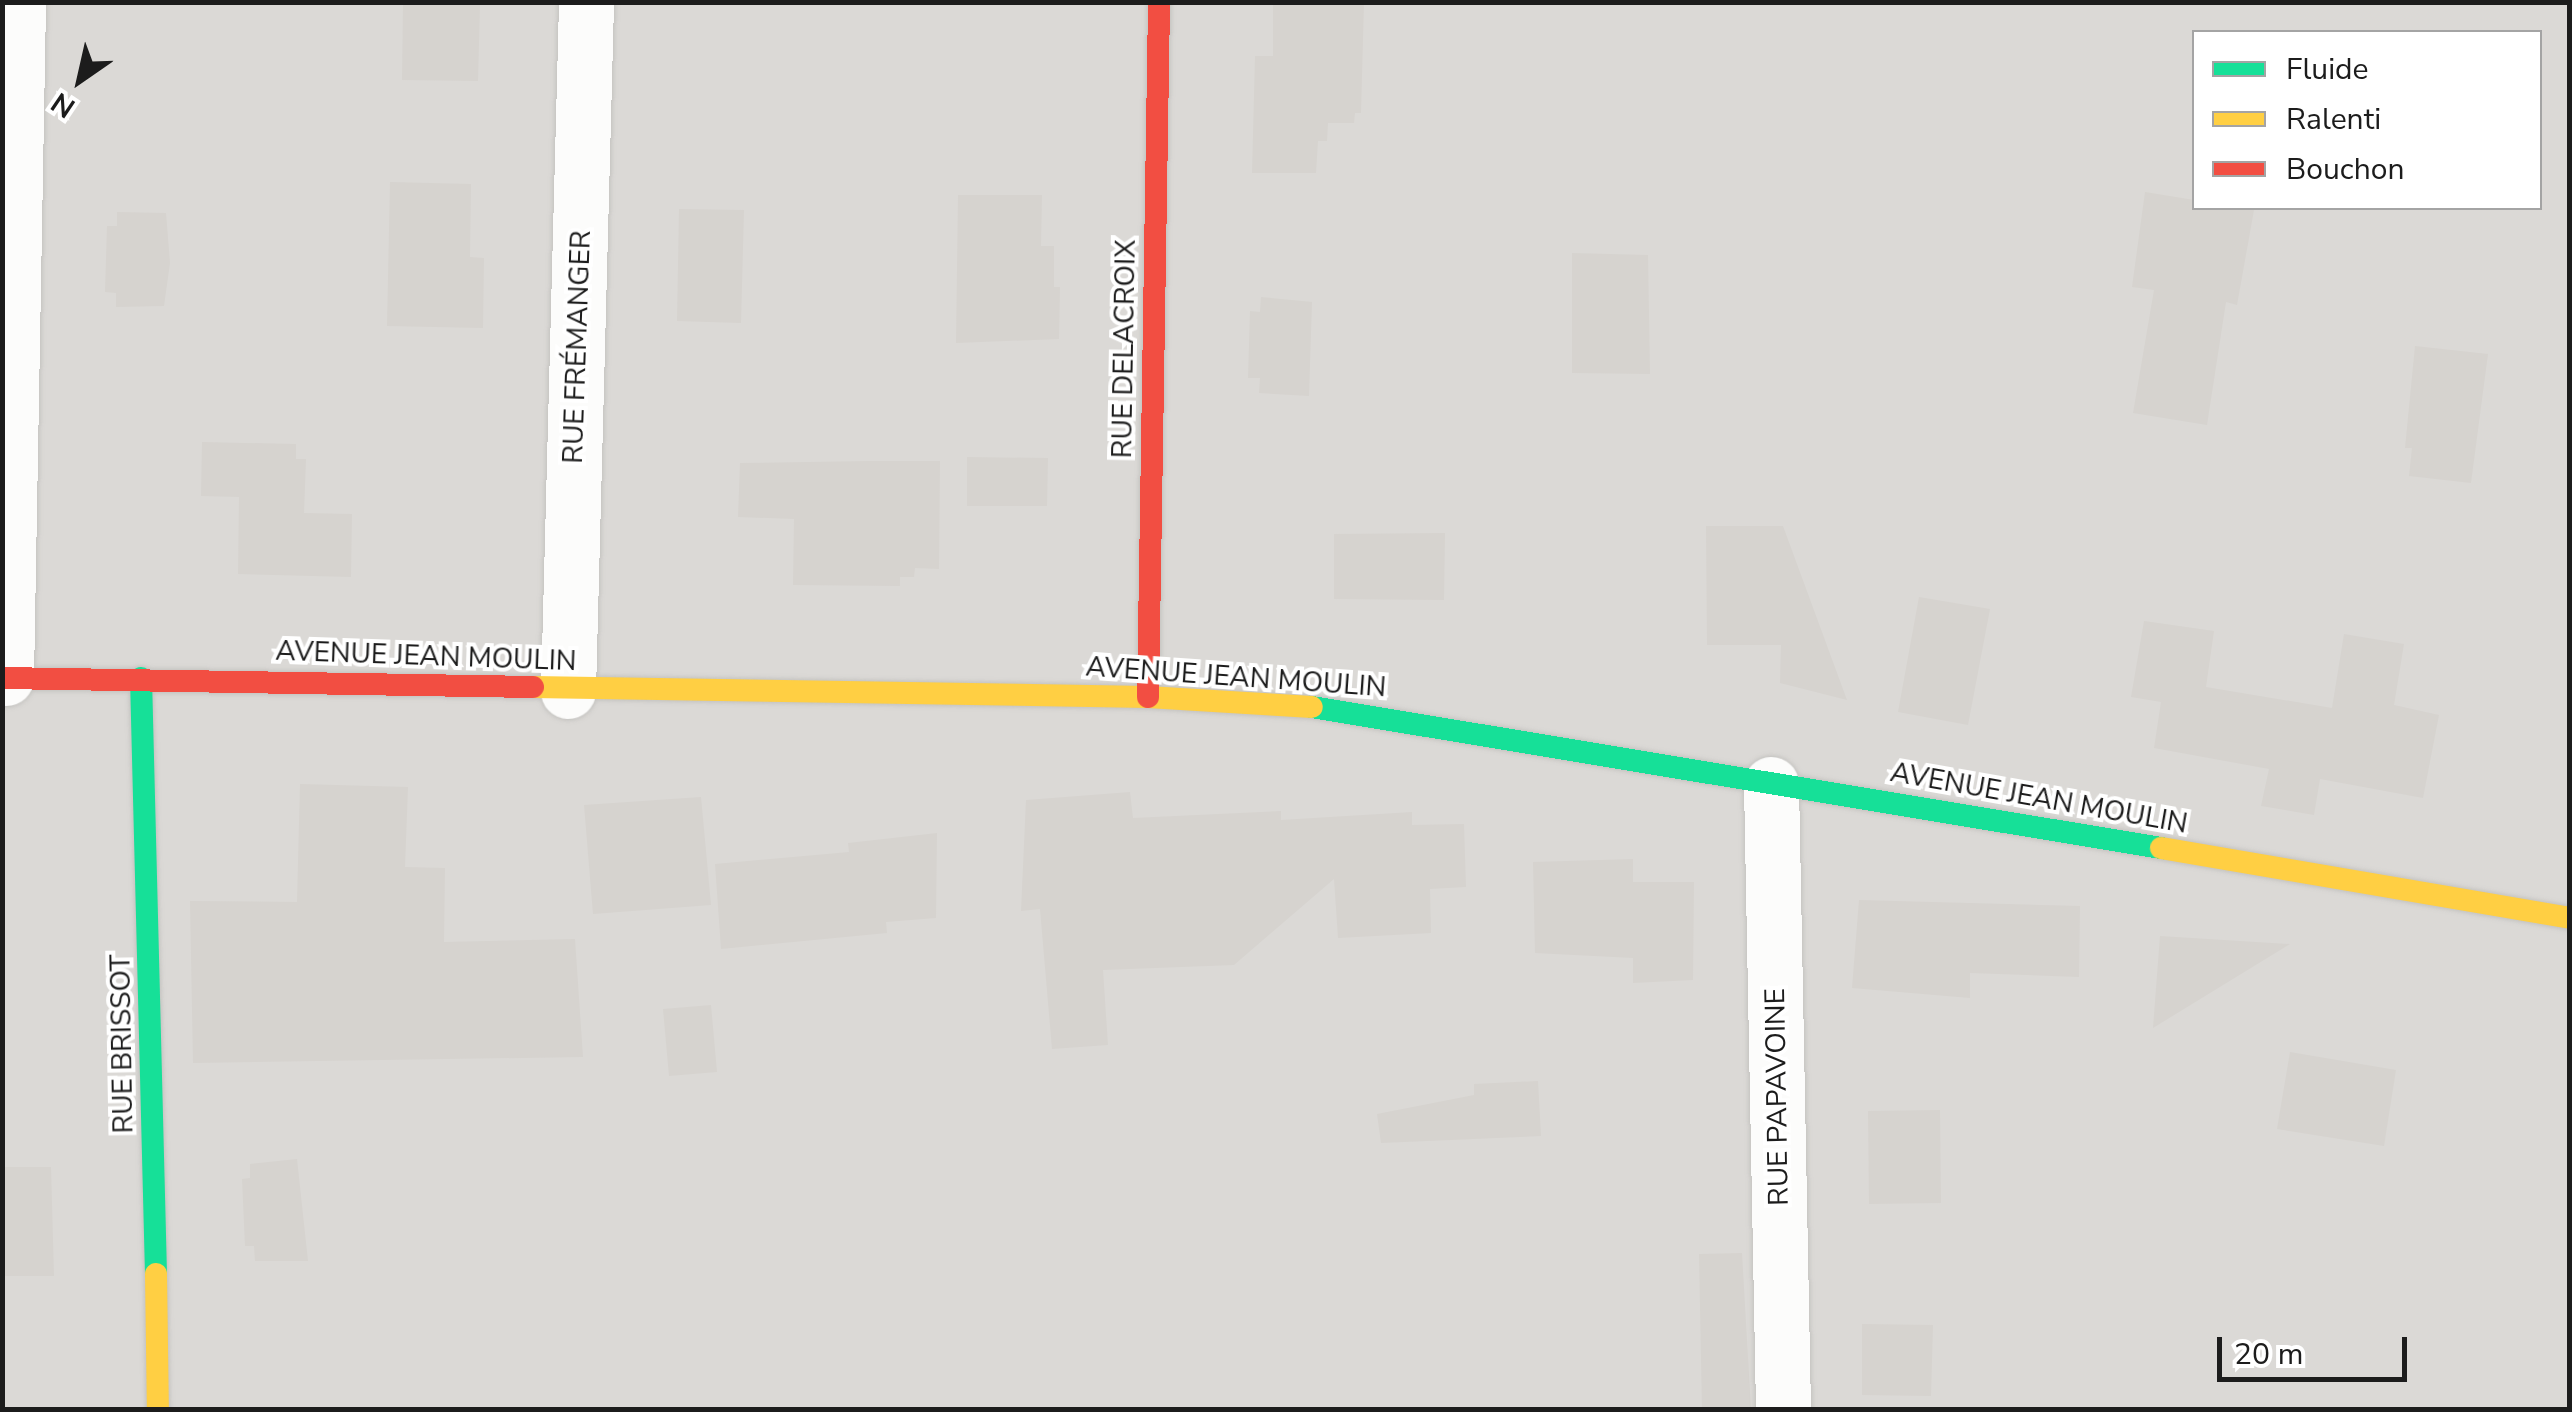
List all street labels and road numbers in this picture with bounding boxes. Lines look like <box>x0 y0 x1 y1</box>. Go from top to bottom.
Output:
street label: RUE FRÉMANGER <box>556 230 598 464</box>
street label: RUE DELACROIX <box>1105 239 1143 459</box>
street label: AVENUE JEAN MOULIN <box>275 634 577 678</box>
street label: AVENUE JEAN MOULIN <box>1085 650 1387 704</box>
street label: AVENUE JEAN MOULIN <box>1888 755 2190 841</box>
street label: RUE BRISSOT <box>104 954 140 1134</box>
street label: RUE PAPAVOINE <box>1758 988 1796 1206</box>

